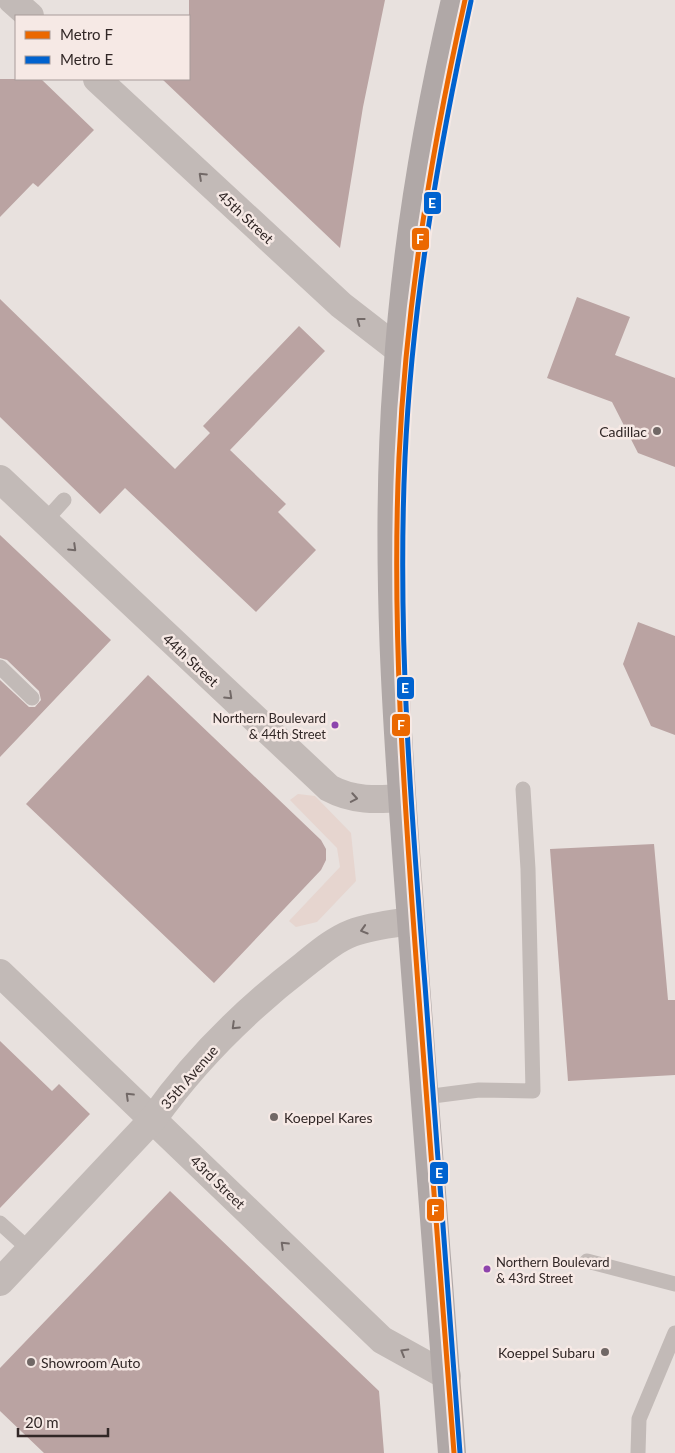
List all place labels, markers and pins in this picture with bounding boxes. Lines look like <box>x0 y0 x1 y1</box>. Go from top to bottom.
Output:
place label: Cadillac <box>599 423 647 440</box>
marker: Cadillac <box>651 425 663 437</box>
place label: Northern Boulevard & 44th Street <box>213 710 326 742</box>
marker: Northern Boulevard & 44th Street <box>330 720 340 730</box>
place label: Koeppel Kares <box>284 1109 373 1126</box>
marker: Koeppel Kares <box>268 1111 280 1123</box>
place label: Northern Boulevard & 43rd Street <box>496 1254 609 1286</box>
marker: Northern Boulevard & 43rd Street <box>482 1264 492 1274</box>
place label: Koeppel Subaru <box>498 1344 595 1361</box>
marker: Koeppel Subaru <box>599 1346 611 1358</box>
place label: Showroom Auto <box>41 1354 141 1371</box>
marker: Showroom Auto <box>25 1356 37 1368</box>

